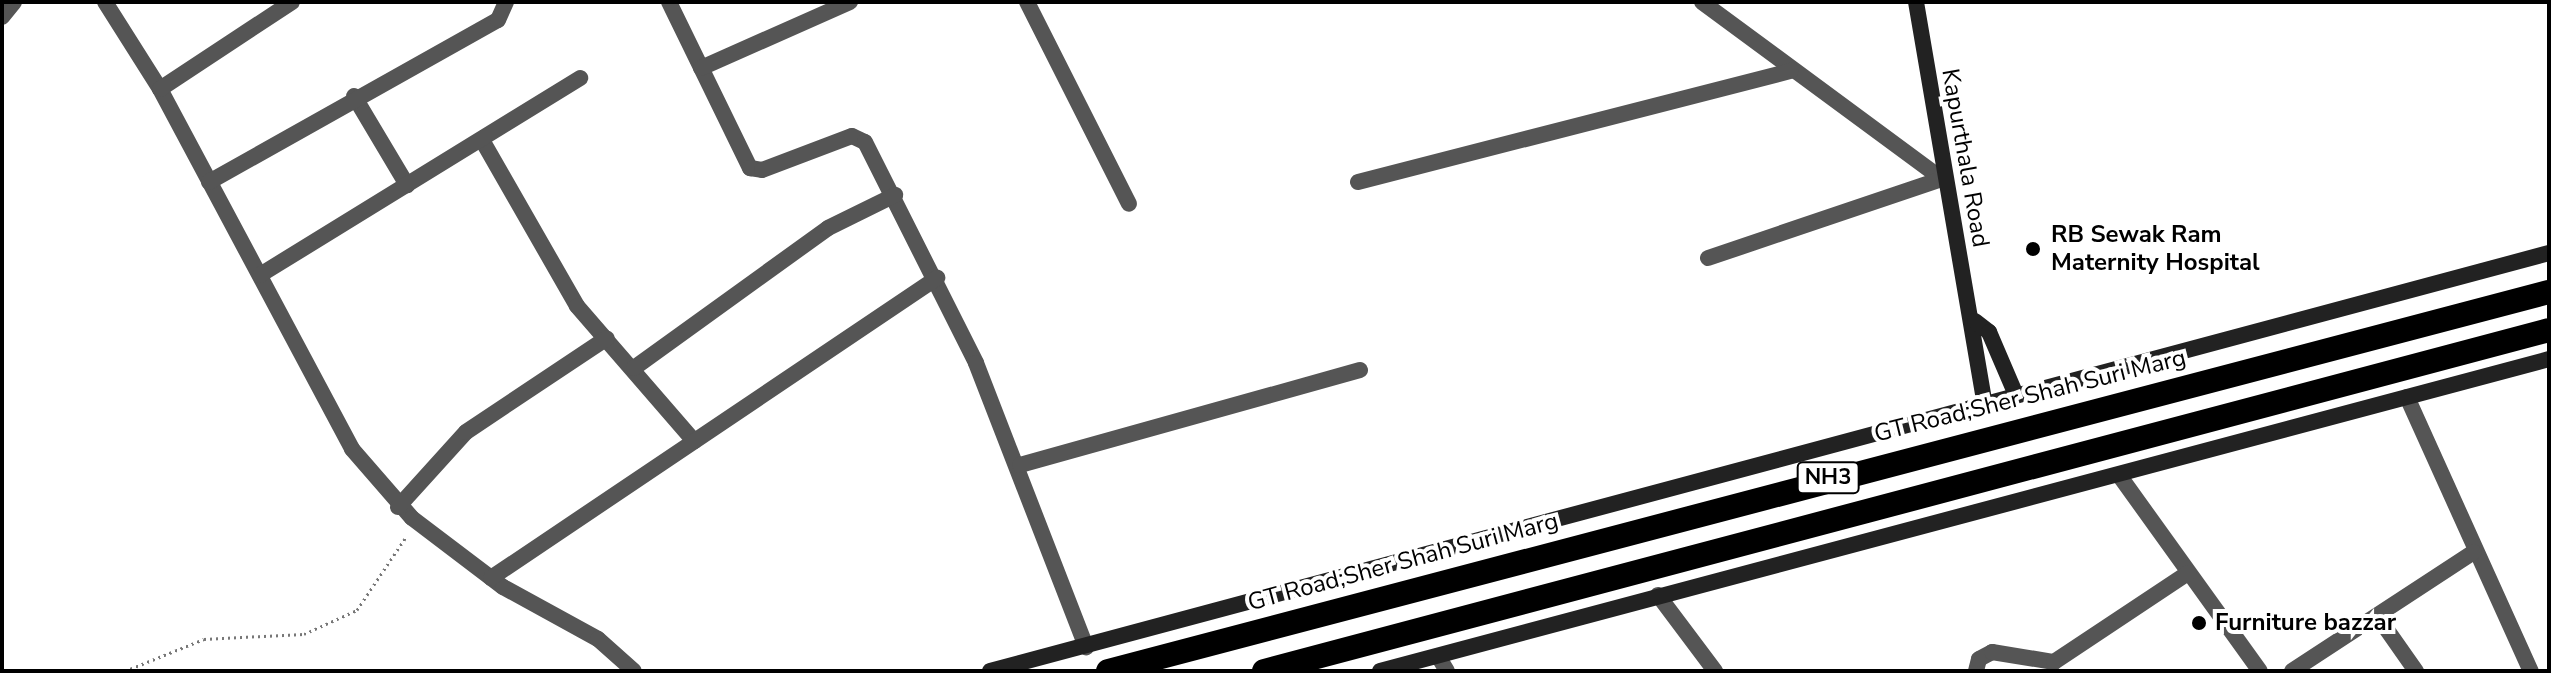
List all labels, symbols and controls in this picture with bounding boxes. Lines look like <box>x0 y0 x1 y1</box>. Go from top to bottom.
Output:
street label: Kapurthala Road <box>1935 66 1995 250</box>
place label: RB Sewak Ram Maternity Hospital <box>2051 221 2260 277</box>
marker: RB Sewak Ram Maternity Hospital <box>2022 238 2044 260</box>
street label: GT Road;Sher Shah Suri Marg <box>1871 343 2189 449</box>
road number: NH3 <box>1796 460 1860 496</box>
street label: GT Road;Sher Shah Suri Marg <box>1245 507 1561 617</box>
place label: Furniture bazzar <box>2215 609 2396 637</box>
marker: Furniture bazzar <box>2190 614 2208 632</box>

